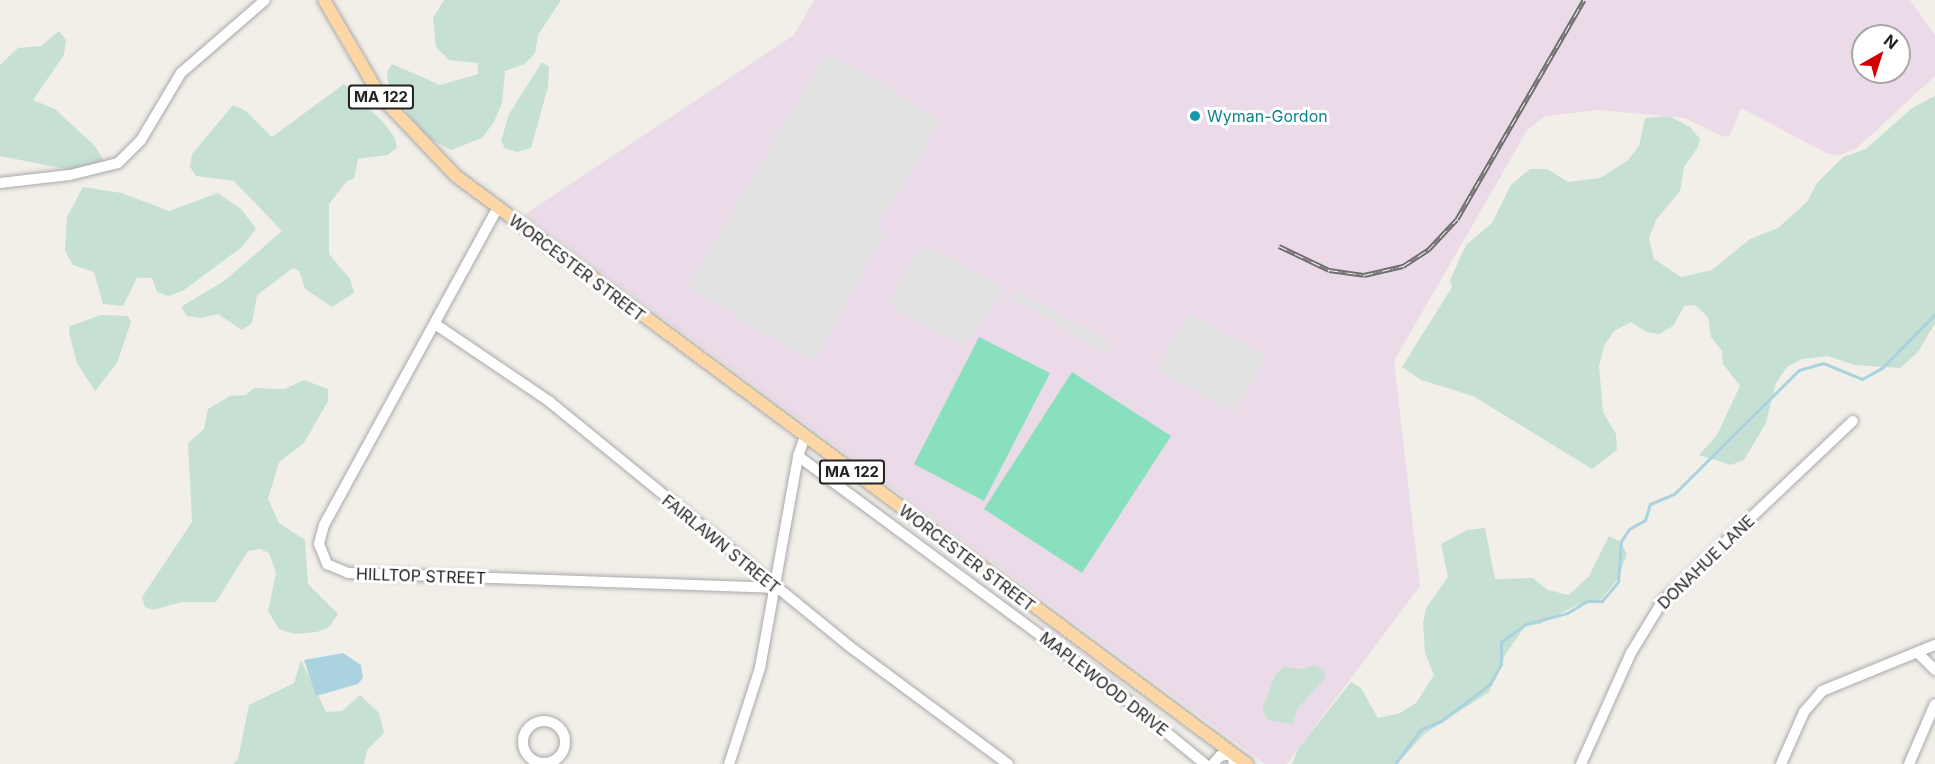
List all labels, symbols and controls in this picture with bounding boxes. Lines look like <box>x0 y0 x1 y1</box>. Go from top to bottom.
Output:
north arrow <box>1851 24 1911 84</box>
text: N <box>1880 30 1902 53</box>
road number: MA 122 <box>346 85 416 109</box>
place label: Wyman-Gordon <box>1207 106 1328 126</box>
marker: Wyman-Gordon <box>1188 109 1202 123</box>
street label: WORCESTER STREET <box>505 211 649 325</box>
road number: MA 122 <box>818 460 886 484</box>
street label: FAIRLAWN STREET <box>658 491 784 597</box>
street label: WORCESTER STREET <box>895 501 1039 615</box>
street label: DONAHUE LANE <box>1654 511 1758 613</box>
street label: HILLTOP STREET <box>356 564 486 588</box>
street label: MAPLEWOOD DRIVE <box>1036 628 1172 740</box>

